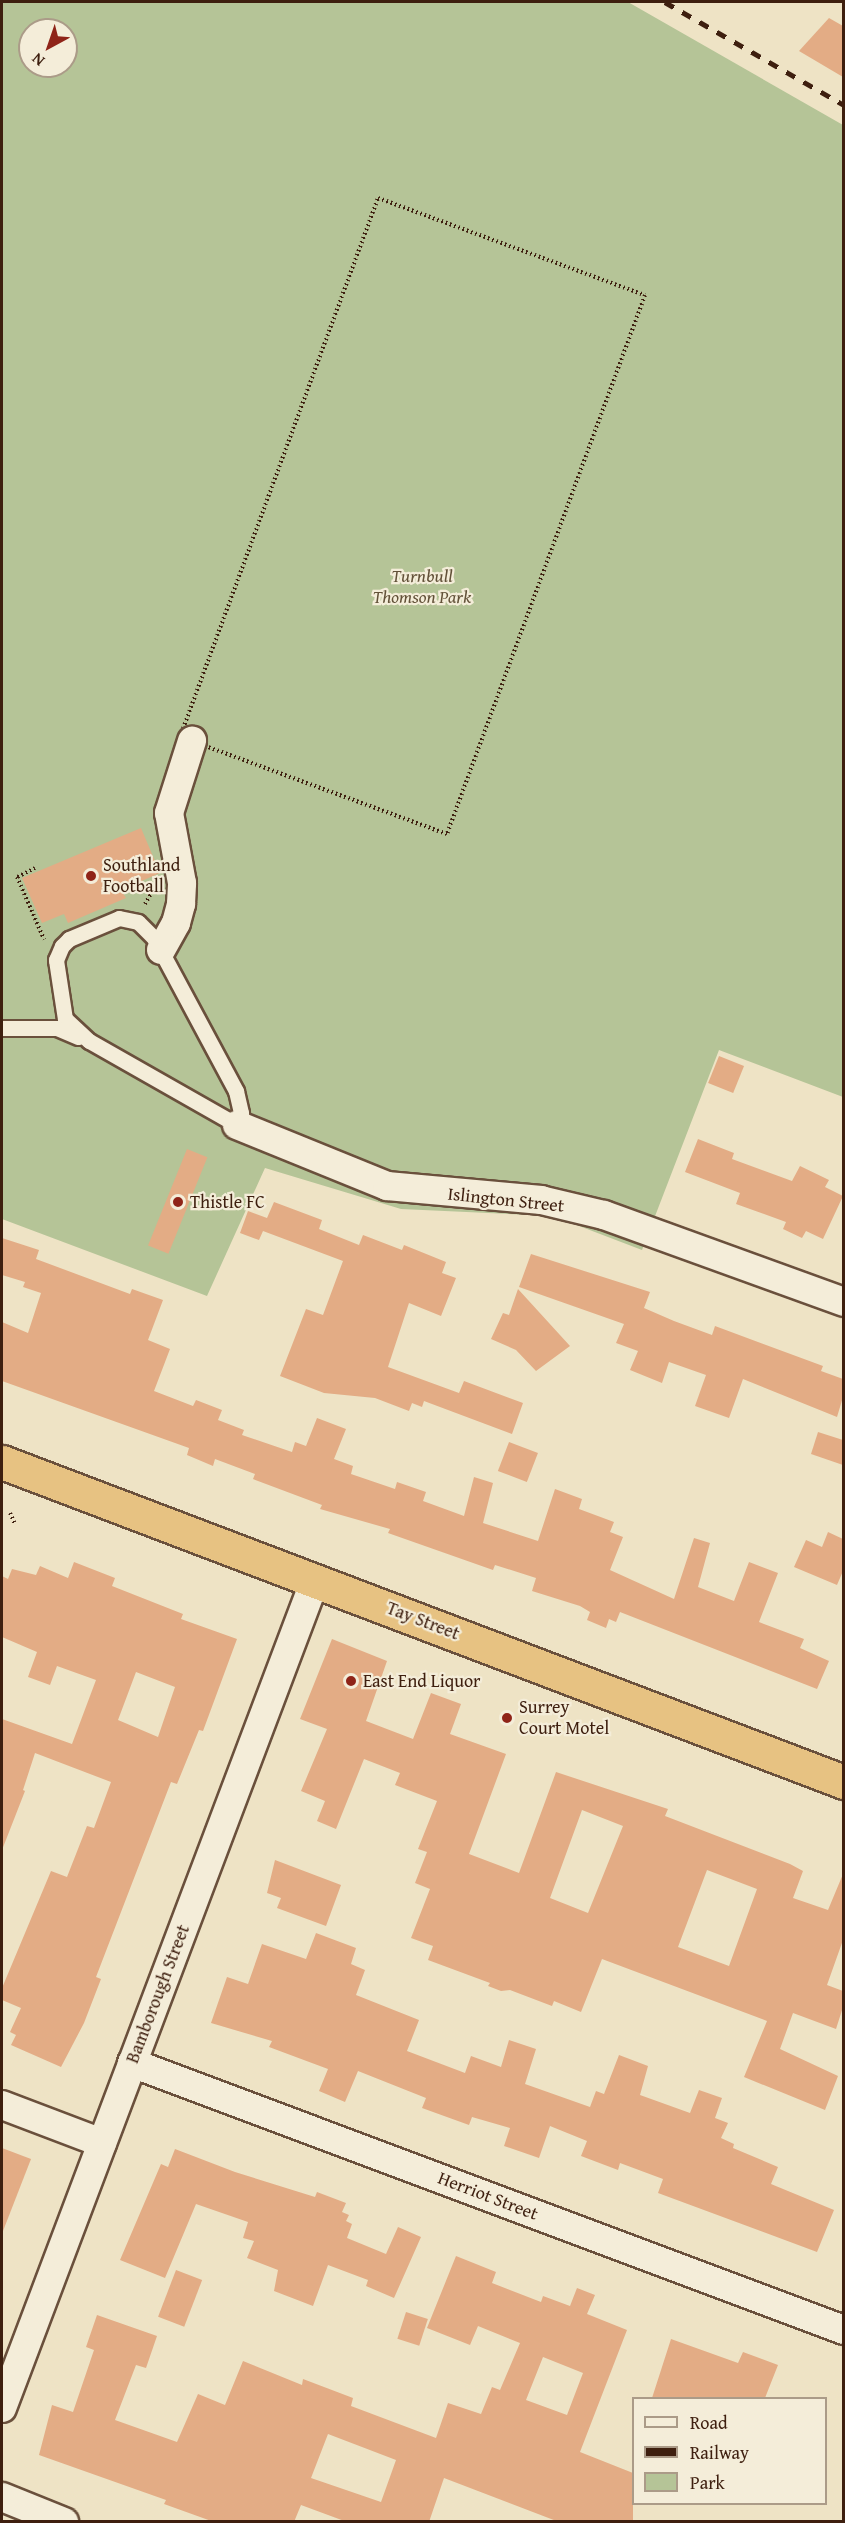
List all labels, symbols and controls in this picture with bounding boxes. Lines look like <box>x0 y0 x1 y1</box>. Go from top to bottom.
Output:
north arrow <box>18 18 78 78</box>
text: N <box>26 48 50 73</box>
park label: Turnbull Thomson Park <box>373 566 471 608</box>
place label: Southland Football <box>103 855 180 898</box>
marker: Southland Football <box>84 869 98 883</box>
street label: Islington Street <box>447 1183 565 1217</box>
place label: Thistle FC <box>190 1191 265 1213</box>
marker: Thistle FC <box>171 1195 185 1209</box>
street label: Tay Street <box>383 1597 463 1645</box>
place label: East End Liquor <box>363 1670 481 1692</box>
marker: East End Liquor <box>344 1674 358 1688</box>
place label: Surrey Court Motel <box>519 1697 609 1740</box>
marker: Surrey Court Motel <box>500 1711 514 1725</box>
street label: Bamborough Street <box>122 1922 194 2066</box>
street label: Herriot Street <box>435 2167 541 2225</box>
legend <box>632 2397 827 2505</box>
text: Road <box>690 2409 728 2436</box>
text: Railway <box>690 2439 749 2466</box>
text: Park <box>690 2469 725 2496</box>

